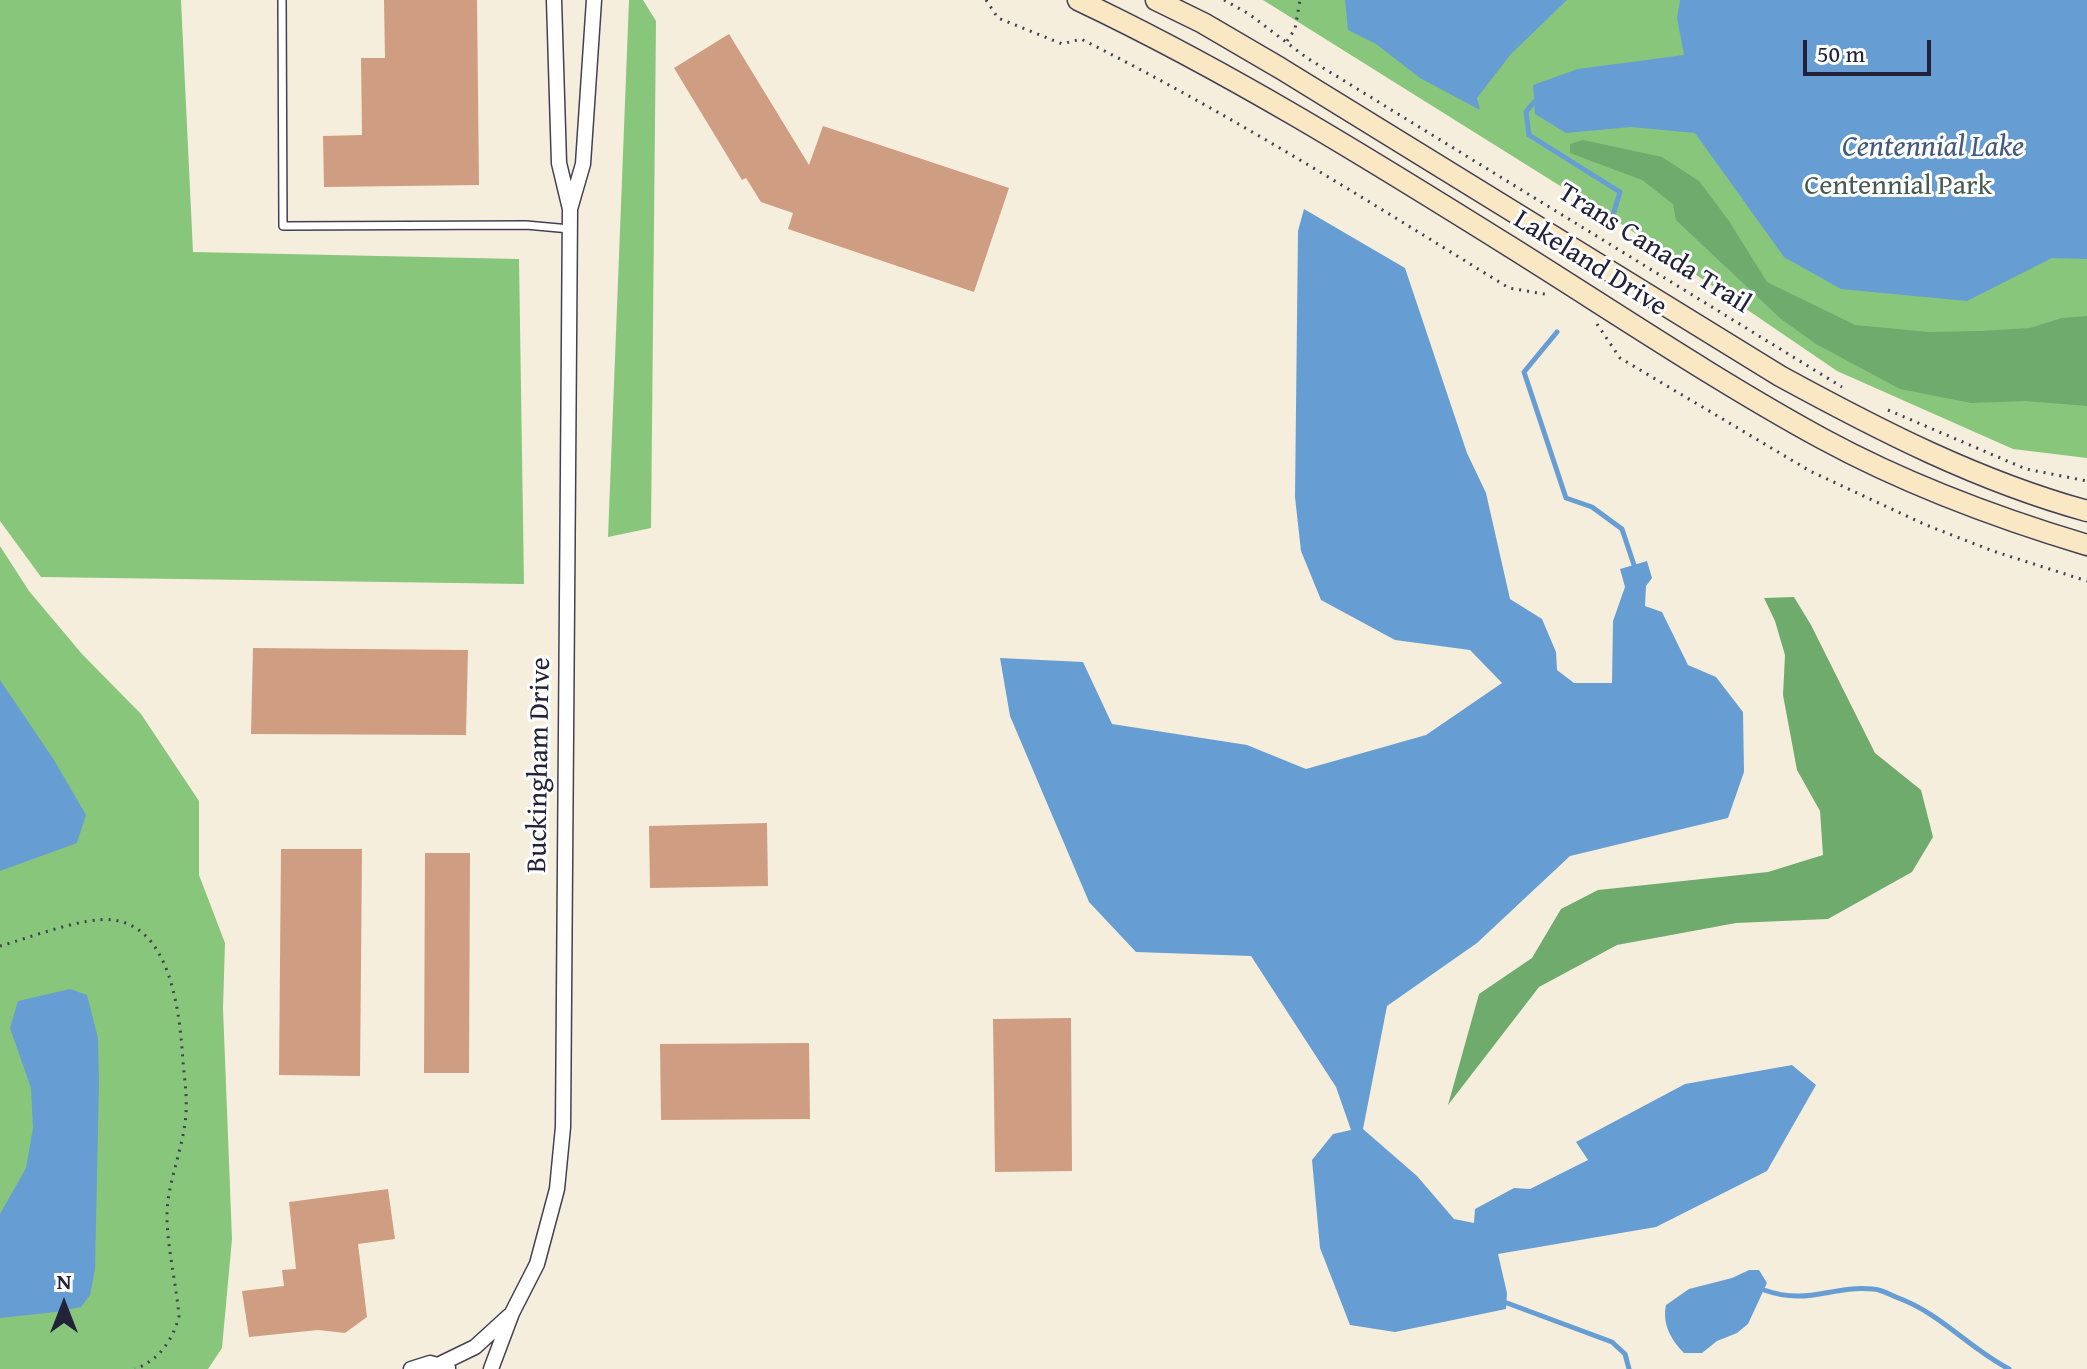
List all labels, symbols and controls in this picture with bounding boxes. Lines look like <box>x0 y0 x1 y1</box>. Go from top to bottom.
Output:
scale bar <box>1807 24 1935 74</box>
text: 50 m <box>1817 36 1865 71</box>
water label: Centennial Lake <box>1842 130 2024 166</box>
park label: Centennial Park <box>1804 170 1992 204</box>
street label: Trans Canada Trail <box>1551 176 1757 322</box>
street label: Lakeland Drive <box>1507 204 1673 324</box>
street label: Buckingham Drive <box>521 657 559 873</box>
north arrow <box>24 1265 104 1345</box>
text: N <box>57 1265 71 1297</box>

